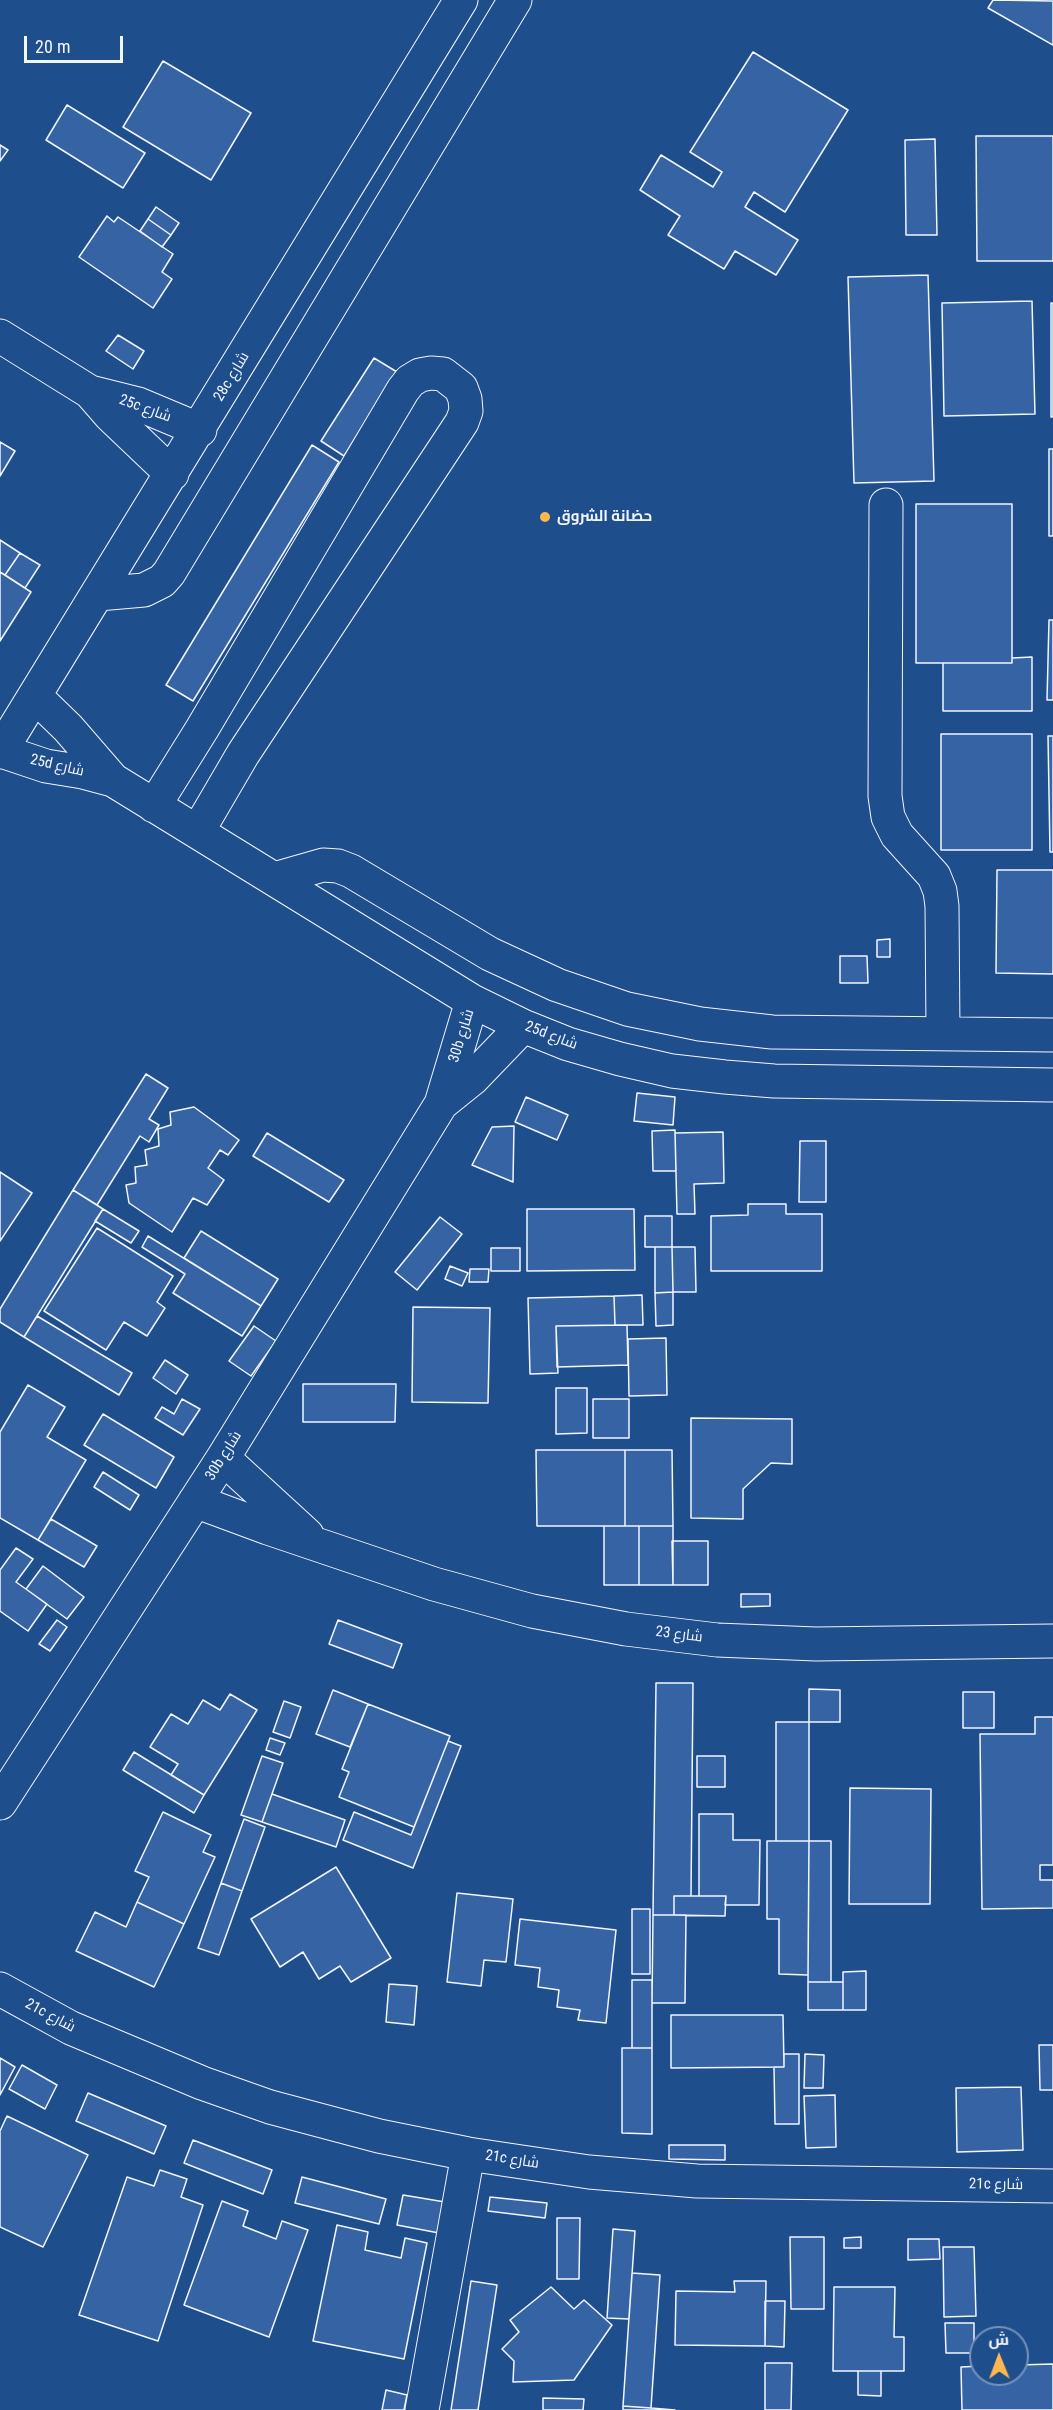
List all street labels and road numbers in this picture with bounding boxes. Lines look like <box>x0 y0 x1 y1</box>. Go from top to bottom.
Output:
street label: 28c شارع <box>210 349 254 405</box>
street label: 25c شارع <box>116 391 174 427</box>
street label: 25d شارع <box>28 751 86 781</box>
street label: 30b شارع <box>445 1007 479 1065</box>
street label: 25d شارع <box>522 1018 580 1054</box>
street label: 30b شارع <box>202 1428 246 1484</box>
street label: شارع 23 <box>654 1623 704 1647</box>
street label: 21c شارع <box>22 1995 78 2037</box>
street label: 21c شارع <box>484 2147 540 2173</box>
street label: 21c شارع <box>969 2176 1023 2194</box>

